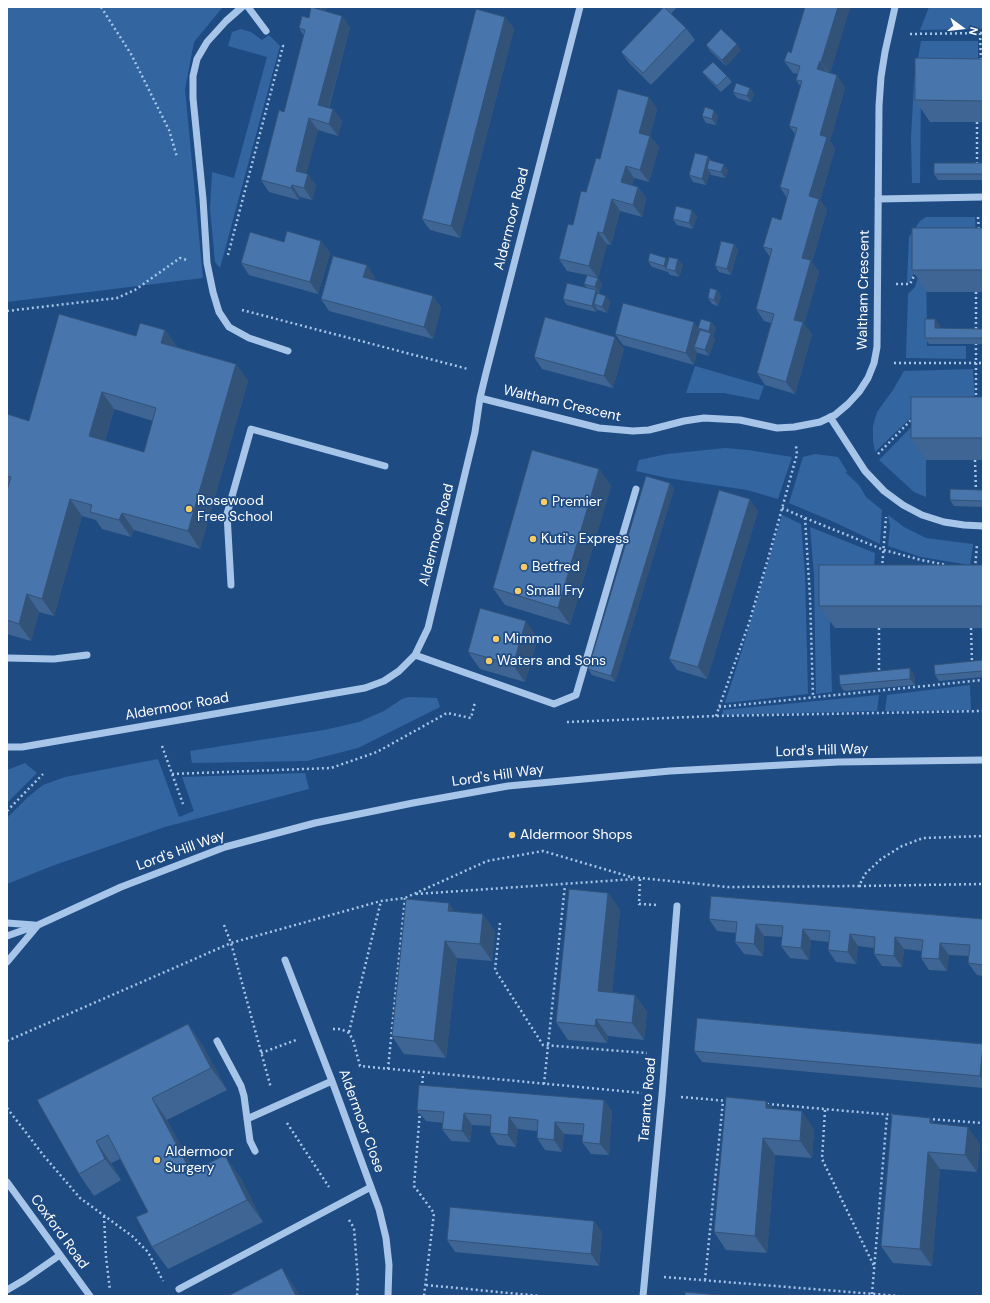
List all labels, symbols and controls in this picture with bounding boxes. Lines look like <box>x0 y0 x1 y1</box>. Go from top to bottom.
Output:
north arrow <box>942 8 982 48</box>
text: N <box>966 25 981 37</box>
street label: Aldermoor Road <box>491 166 533 272</box>
street label: Waltham Crescent <box>855 230 873 350</box>
street label: Waltham Crescent <box>501 382 623 426</box>
street label: Aldermoor Road <box>416 482 458 588</box>
place label: Rosewood Free School <box>197 493 273 526</box>
place label: Premier <box>552 494 602 510</box>
marker: Premier <box>539 497 549 507</box>
marker: Rosewood Free School <box>184 504 194 514</box>
place label: Kuti's Express <box>541 531 629 547</box>
marker: Kuti's Express <box>528 534 538 544</box>
place label: Betfred <box>532 559 580 575</box>
marker: Betfred <box>519 562 529 572</box>
place label: Small Fry <box>526 583 585 599</box>
marker: Small Fry <box>513 586 523 596</box>
place label: Mimmo <box>504 631 552 647</box>
marker: Mimmo <box>491 634 501 644</box>
place label: Waters and Sons <box>497 653 606 669</box>
marker: Waters and Sons <box>484 656 494 666</box>
street label: Aldermoor Road <box>124 690 230 724</box>
street label: Lord's Hill Way <box>775 741 869 761</box>
street label: Lord's Hill Way <box>451 761 545 791</box>
street label: Lord's Hill Way <box>134 827 228 875</box>
place label: Aldermoor Shops <box>520 827 633 843</box>
marker: Aldermoor Shops <box>507 830 517 840</box>
street label: Taranto Road <box>636 1057 660 1143</box>
street label: Aldermoor Close <box>335 1067 387 1175</box>
place label: Aldermoor Surgery <box>165 1144 234 1176</box>
marker: Aldermoor Surgery <box>152 1155 162 1165</box>
street label: Coxford Road <box>26 1192 92 1272</box>

